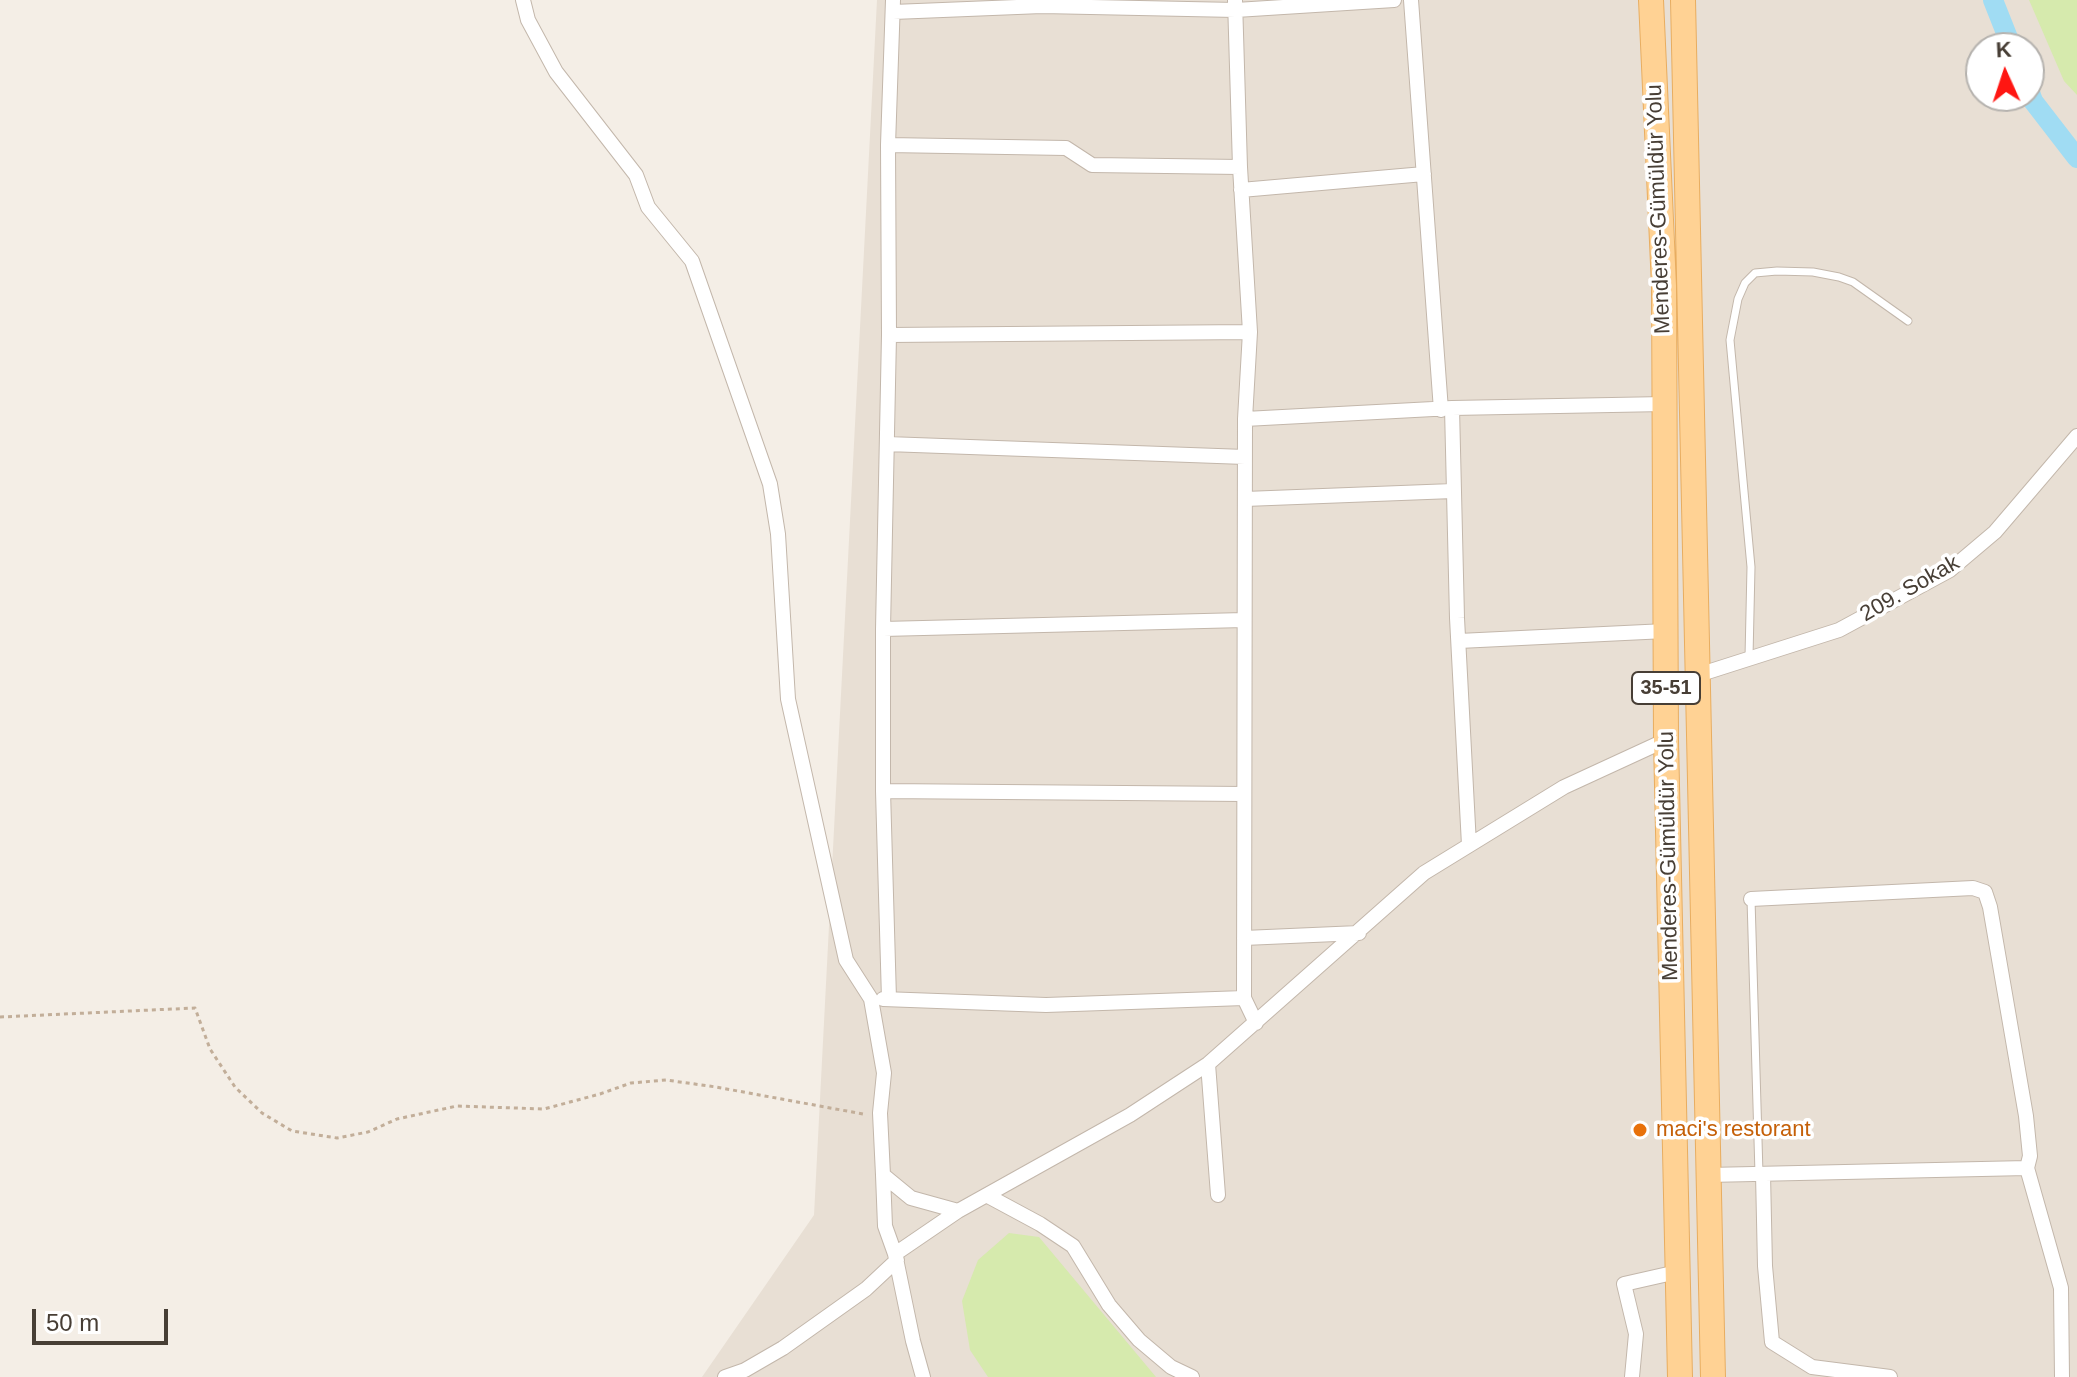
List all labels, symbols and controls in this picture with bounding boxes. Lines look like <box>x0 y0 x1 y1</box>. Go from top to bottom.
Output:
north arrow <box>1965 32 2045 112</box>
text: K <box>1995 37 2012 62</box>
street label: Menderes-Gümüldür Yolu <box>1641 84 1677 334</box>
street label: 209. Sokak <box>1856 550 1964 628</box>
road number: 35-51 <box>1632 672 1700 704</box>
street label: Menderes-Gümüldür Yolu <box>1654 731 1684 981</box>
place label: maci's restorant <box>1656 1117 1811 1143</box>
marker: maci's restorant <box>1631 1121 1649 1139</box>
scale bar <box>36 1293 172 1343</box>
text: 50 m <box>46 1309 99 1336</box>

